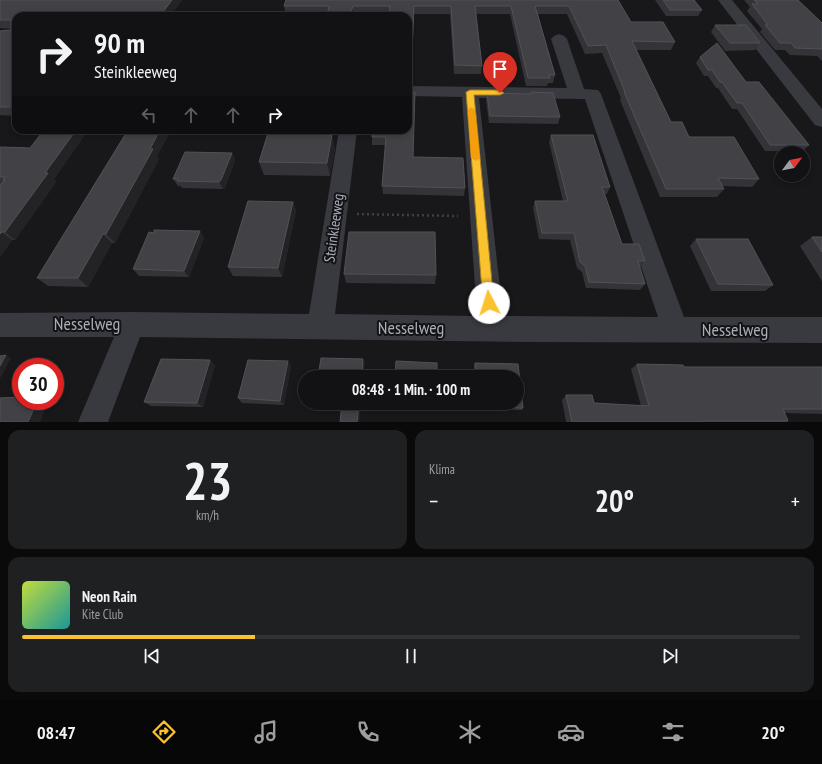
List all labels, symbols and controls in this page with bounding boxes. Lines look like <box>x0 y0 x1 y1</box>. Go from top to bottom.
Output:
text: 90 m <box>94 24 145 61</box>
icon: right <box>28 28 80 80</box>
pin <box>483 52 517 93</box>
icon: arrive <box>489 58 511 80</box>
text: Steinkleeweg <box>94 60 177 83</box>
icon: left <box>138 104 160 126</box>
icon: ahead <box>180 104 202 126</box>
icon: ahead <box>222 104 244 126</box>
icon: right <box>264 104 286 126</box>
north arrow <box>774 146 810 182</box>
map controls <box>774 146 810 182</box>
street label: Steinkleeweg <box>319 192 348 264</box>
position arrow <box>468 282 510 324</box>
street label: Nesselweg <box>54 312 120 335</box>
street label: Nesselweg <box>378 316 444 339</box>
street label: Nesselweg <box>702 318 768 341</box>
speed limit sign: 30 <box>12 358 64 410</box>
text: 08:48 · 1 Min. · 100 m <box>352 380 470 399</box>
text: 23 <box>183 447 232 514</box>
text: Klima <box>429 461 455 478</box>
text: 20° <box>595 481 634 520</box>
text: − <box>429 487 438 515</box>
text: + <box>791 487 800 515</box>
text: km/h <box>196 507 219 524</box>
text: Neon Rain <box>82 587 137 606</box>
text: Kite Club <box>82 606 123 623</box>
icon: previous <box>141 645 163 667</box>
icon: pause <box>400 645 422 667</box>
icon: next <box>659 645 681 667</box>
icon: directions <box>150 718 178 746</box>
icon: music <box>252 718 280 746</box>
icon: phone <box>354 718 382 746</box>
icon: climate <box>456 718 484 746</box>
icon: car <box>557 718 585 746</box>
icon: filters <box>659 718 687 746</box>
text: 08:47 <box>37 721 76 744</box>
text: 20° <box>761 721 785 744</box>

